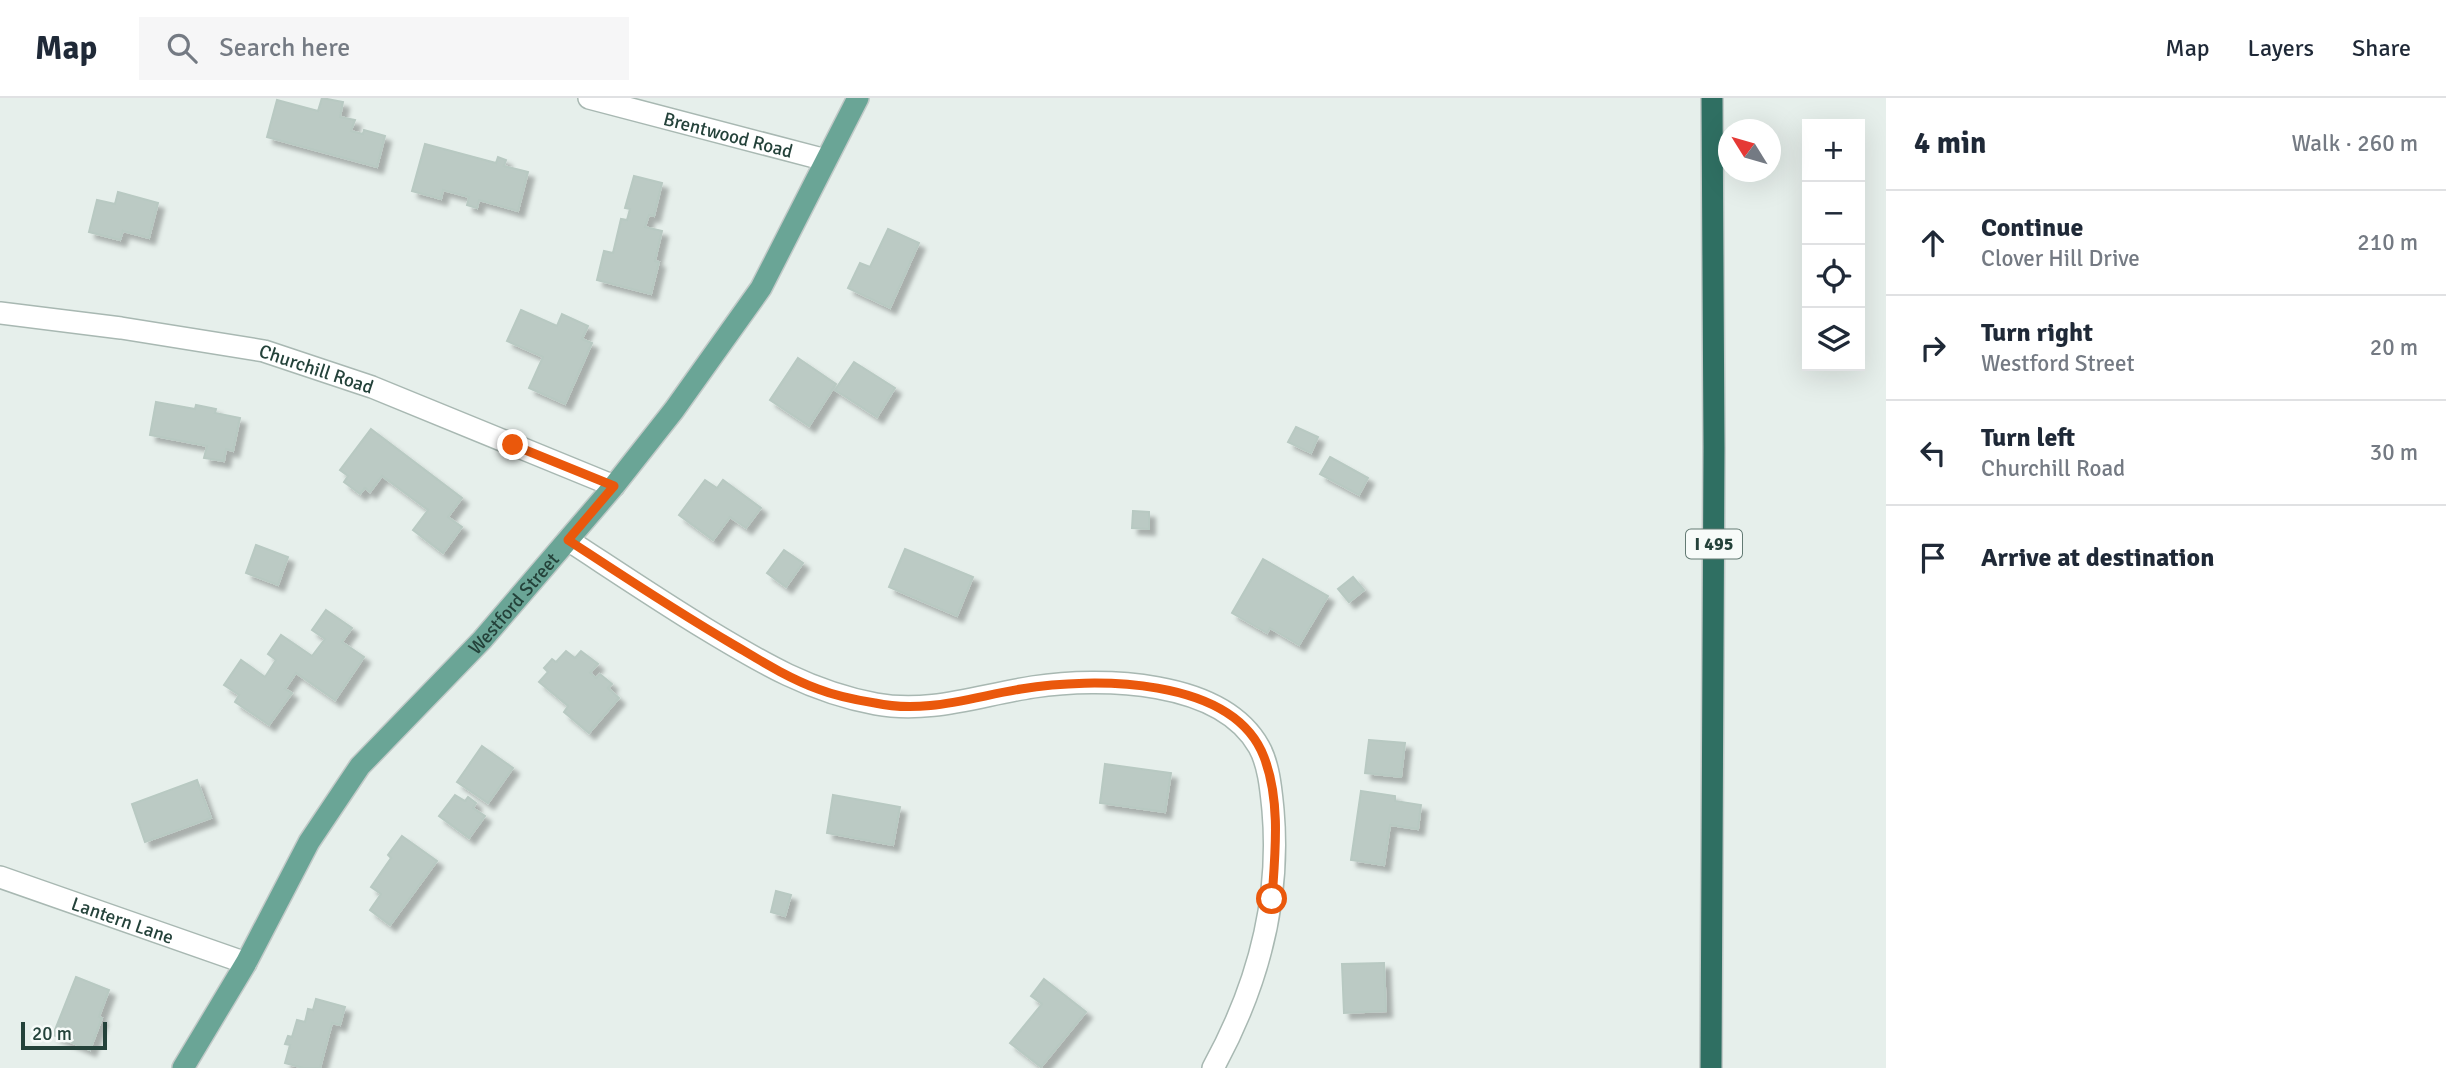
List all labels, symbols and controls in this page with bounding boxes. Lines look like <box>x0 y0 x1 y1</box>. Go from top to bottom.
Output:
search box <box>139 17 629 80</box>
text: Map <box>35 28 97 69</box>
icon: search <box>163 29 201 67</box>
text: Search here <box>219 32 350 64</box>
text: Map <box>2165 33 2210 63</box>
text: Layers <box>2248 33 2314 63</box>
text: Share <box>2352 33 2411 63</box>
street label: Brentwood Road <box>661 107 795 164</box>
north arrow <box>1718 119 1781 182</box>
map controls <box>1802 119 1865 371</box>
button: + <box>1802 119 1865 182</box>
text: 4 min <box>1914 125 1986 162</box>
text: Walk · 260 m <box>2292 129 2418 158</box>
button: − <box>1802 182 1865 245</box>
text: Continue <box>1981 212 2083 244</box>
icon: ahead <box>1914 224 1952 262</box>
text: 210 m <box>2357 228 2418 257</box>
text: Clover Hill Drive <box>1981 244 2140 273</box>
button: locate <box>1802 245 1865 308</box>
button: layers <box>1802 308 1865 371</box>
text: Turn right <box>1981 317 2093 349</box>
icon: right <box>1914 329 1952 367</box>
text: 20 m <box>2370 333 2418 362</box>
street label: Churchill Road <box>256 339 376 400</box>
text: Westford Street <box>1981 349 2135 378</box>
text: Turn left <box>1981 422 2075 454</box>
route end <box>497 429 528 460</box>
icon: left <box>1914 434 1952 472</box>
text: 30 m <box>2370 438 2418 467</box>
text: Churchill Road <box>1981 454 2125 483</box>
road number: I 495 <box>1686 530 1742 559</box>
icon: arrive <box>1914 539 1952 577</box>
text: Arrive at destination <box>1981 542 2214 574</box>
street label: Westford Street <box>463 548 565 660</box>
route start <box>1256 883 1287 914</box>
street label: Lantern Lane <box>68 892 177 950</box>
scale bar <box>21 1019 107 1051</box>
text: 20 m <box>32 1022 72 1046</box>

